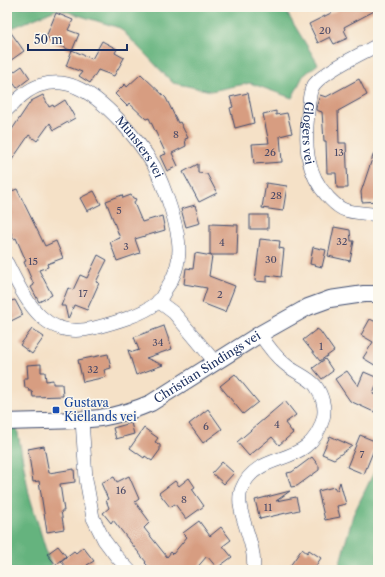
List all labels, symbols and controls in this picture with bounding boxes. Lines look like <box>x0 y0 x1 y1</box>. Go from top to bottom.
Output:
house number: 20 <box>319 24 331 37</box>
scale bar <box>28 26 127 52</box>
text: 50 m <box>34 32 63 47</box>
street label: Glogers vei <box>300 101 318 166</box>
street label: Münsters vei <box>112 113 167 180</box>
house number: 8 <box>173 128 179 141</box>
house number: 26 <box>264 146 276 159</box>
house number: 13 <box>334 146 344 159</box>
house number: 28 <box>270 189 282 202</box>
house number: 5 <box>116 204 122 217</box>
house number: 32 <box>336 235 348 248</box>
house number: 4 <box>219 236 225 249</box>
house number: 3 <box>123 240 129 253</box>
house number: 30 <box>265 253 277 266</box>
house number: 15 <box>28 255 38 268</box>
house number: 17 <box>78 287 88 300</box>
house number: 2 <box>217 288 223 301</box>
street label: Christian Sindings vei <box>151 327 263 406</box>
house number: 34 <box>152 336 164 349</box>
house number: 1 <box>319 340 324 353</box>
house number: 32 <box>87 363 99 376</box>
place label: Gustava Kiellands vei <box>64 395 137 424</box>
marker: Gustava Kiellands vei <box>51 405 61 415</box>
house number: 4 <box>274 418 280 431</box>
house number: 6 <box>203 420 209 433</box>
house number: 7 <box>360 448 365 461</box>
house number: 16 <box>116 484 126 497</box>
house number: 8 <box>181 493 187 506</box>
house number: 11 <box>264 501 273 514</box>

